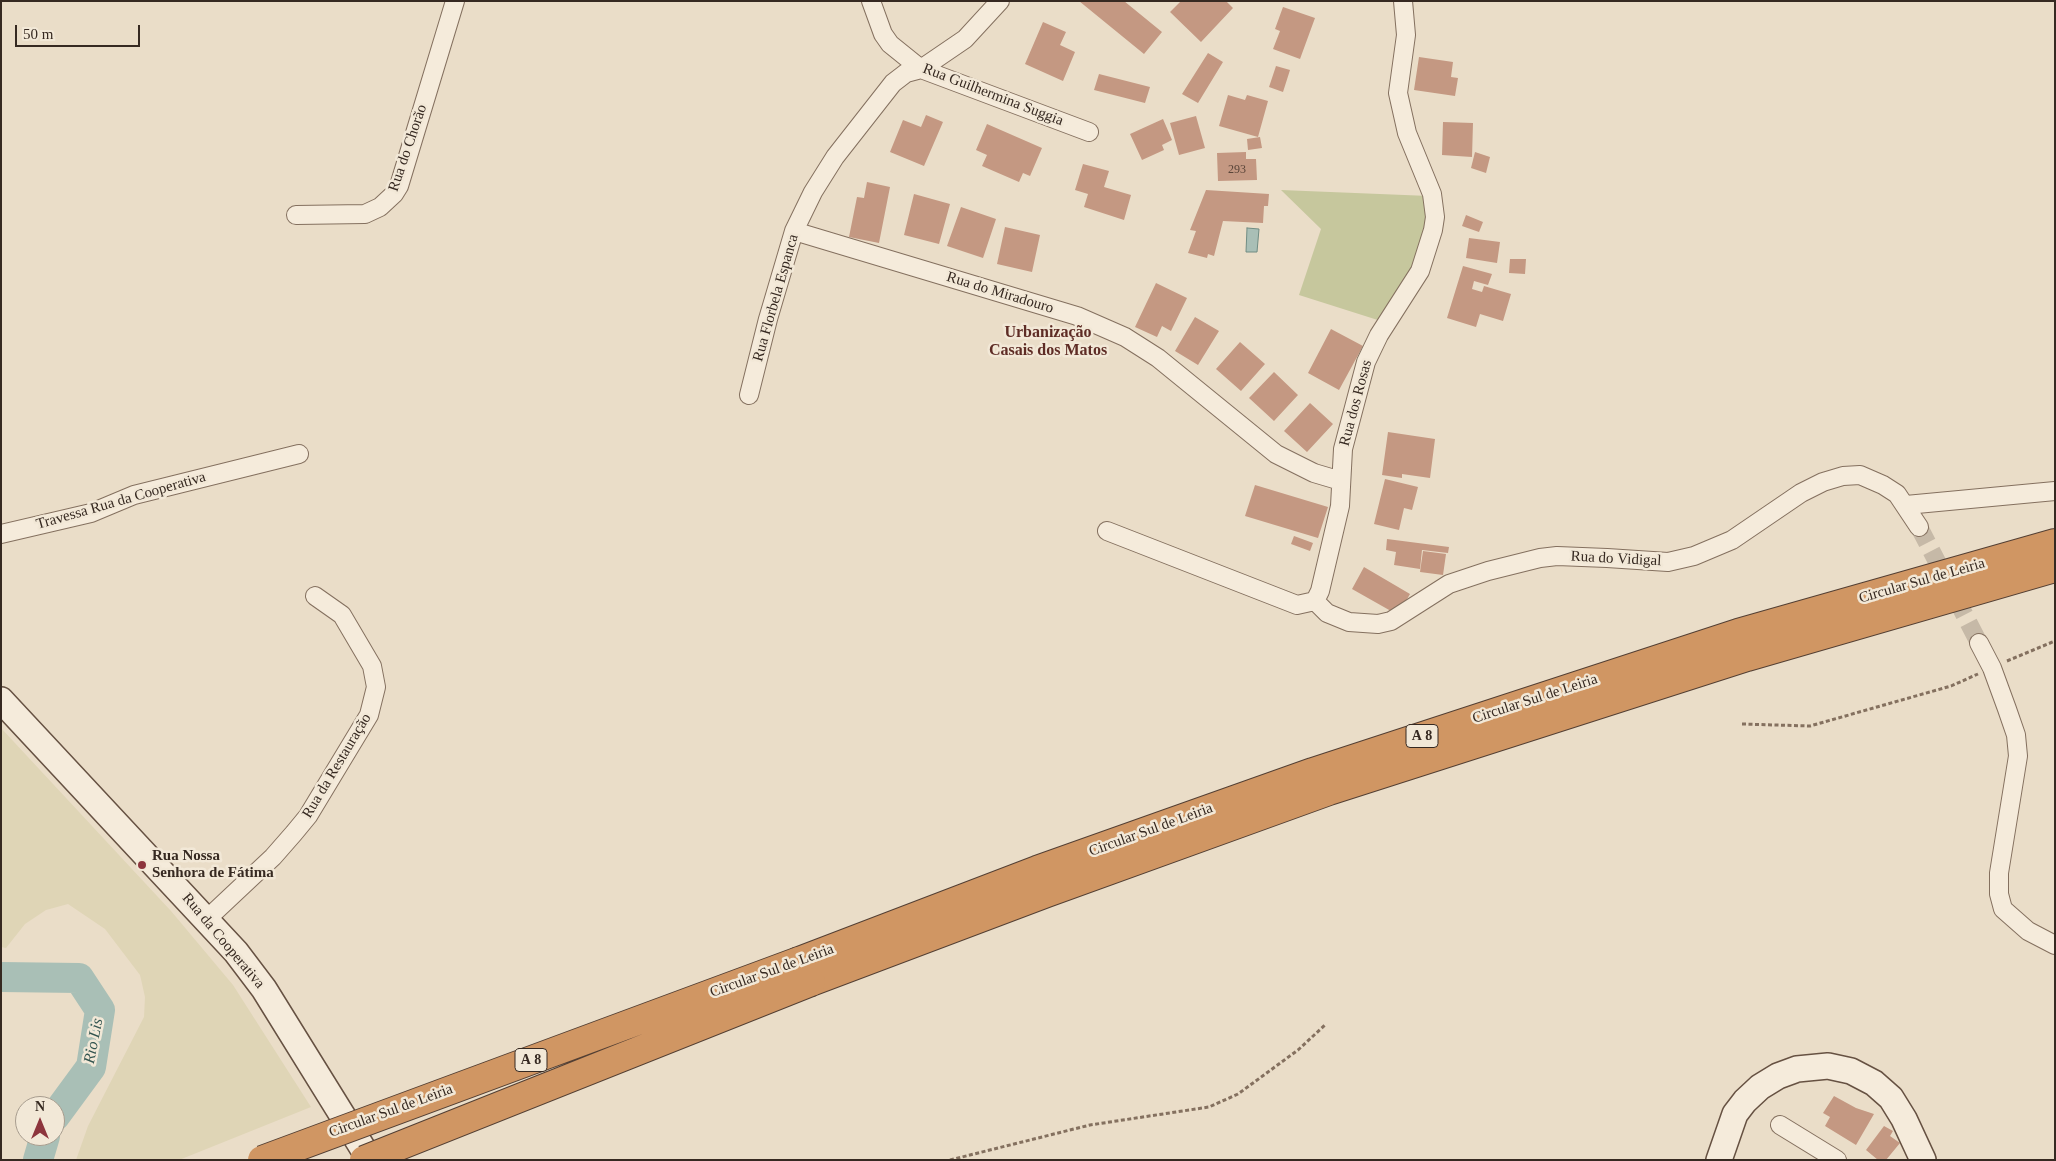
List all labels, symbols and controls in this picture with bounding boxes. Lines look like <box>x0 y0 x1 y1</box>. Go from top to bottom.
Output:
scale bar <box>18 15 142 47</box>
text: 50 m <box>23 26 53 42</box>
street label: Rua Guilhermina Suggia <box>920 60 1066 130</box>
street label: Rua do Chorão <box>385 102 431 194</box>
house number: 293 <box>1228 163 1246 177</box>
street label: Rua Florbela Espanca <box>749 232 803 364</box>
street label: Rua do Miradouro <box>944 268 1056 318</box>
district label: Urbanização Casais dos Matos <box>989 323 1107 361</box>
street label: Rua dos Rosas <box>1336 358 1376 448</box>
street label: Travessa Rua da Cooperativa <box>34 468 208 534</box>
street label: Rua do Vidigal <box>1570 548 1662 570</box>
street label: Circular Sul de Leiria <box>1857 554 1987 608</box>
street label: Circular Sul de Leiria <box>1470 670 1600 728</box>
street label: Rua da Restauração <box>299 710 375 822</box>
road number: A 8 <box>1406 724 1438 748</box>
street label: Circular Sul de Leiria <box>1087 799 1215 861</box>
place label: Rua Nossa Senhora de Fátima <box>152 847 274 882</box>
marker: Rua Nossa Senhora de Fátima <box>136 859 148 871</box>
street label: Rua da Cooperativa <box>178 890 268 992</box>
street label: Circular Sul de Leiria <box>708 940 836 1002</box>
water label: Rio Lis <box>80 1017 108 1065</box>
road number: A 8 <box>515 1048 547 1072</box>
street label: Circular Sul de Leiria <box>327 1080 455 1142</box>
north arrow <box>15 1096 65 1146</box>
text: N <box>35 1099 45 1114</box>

